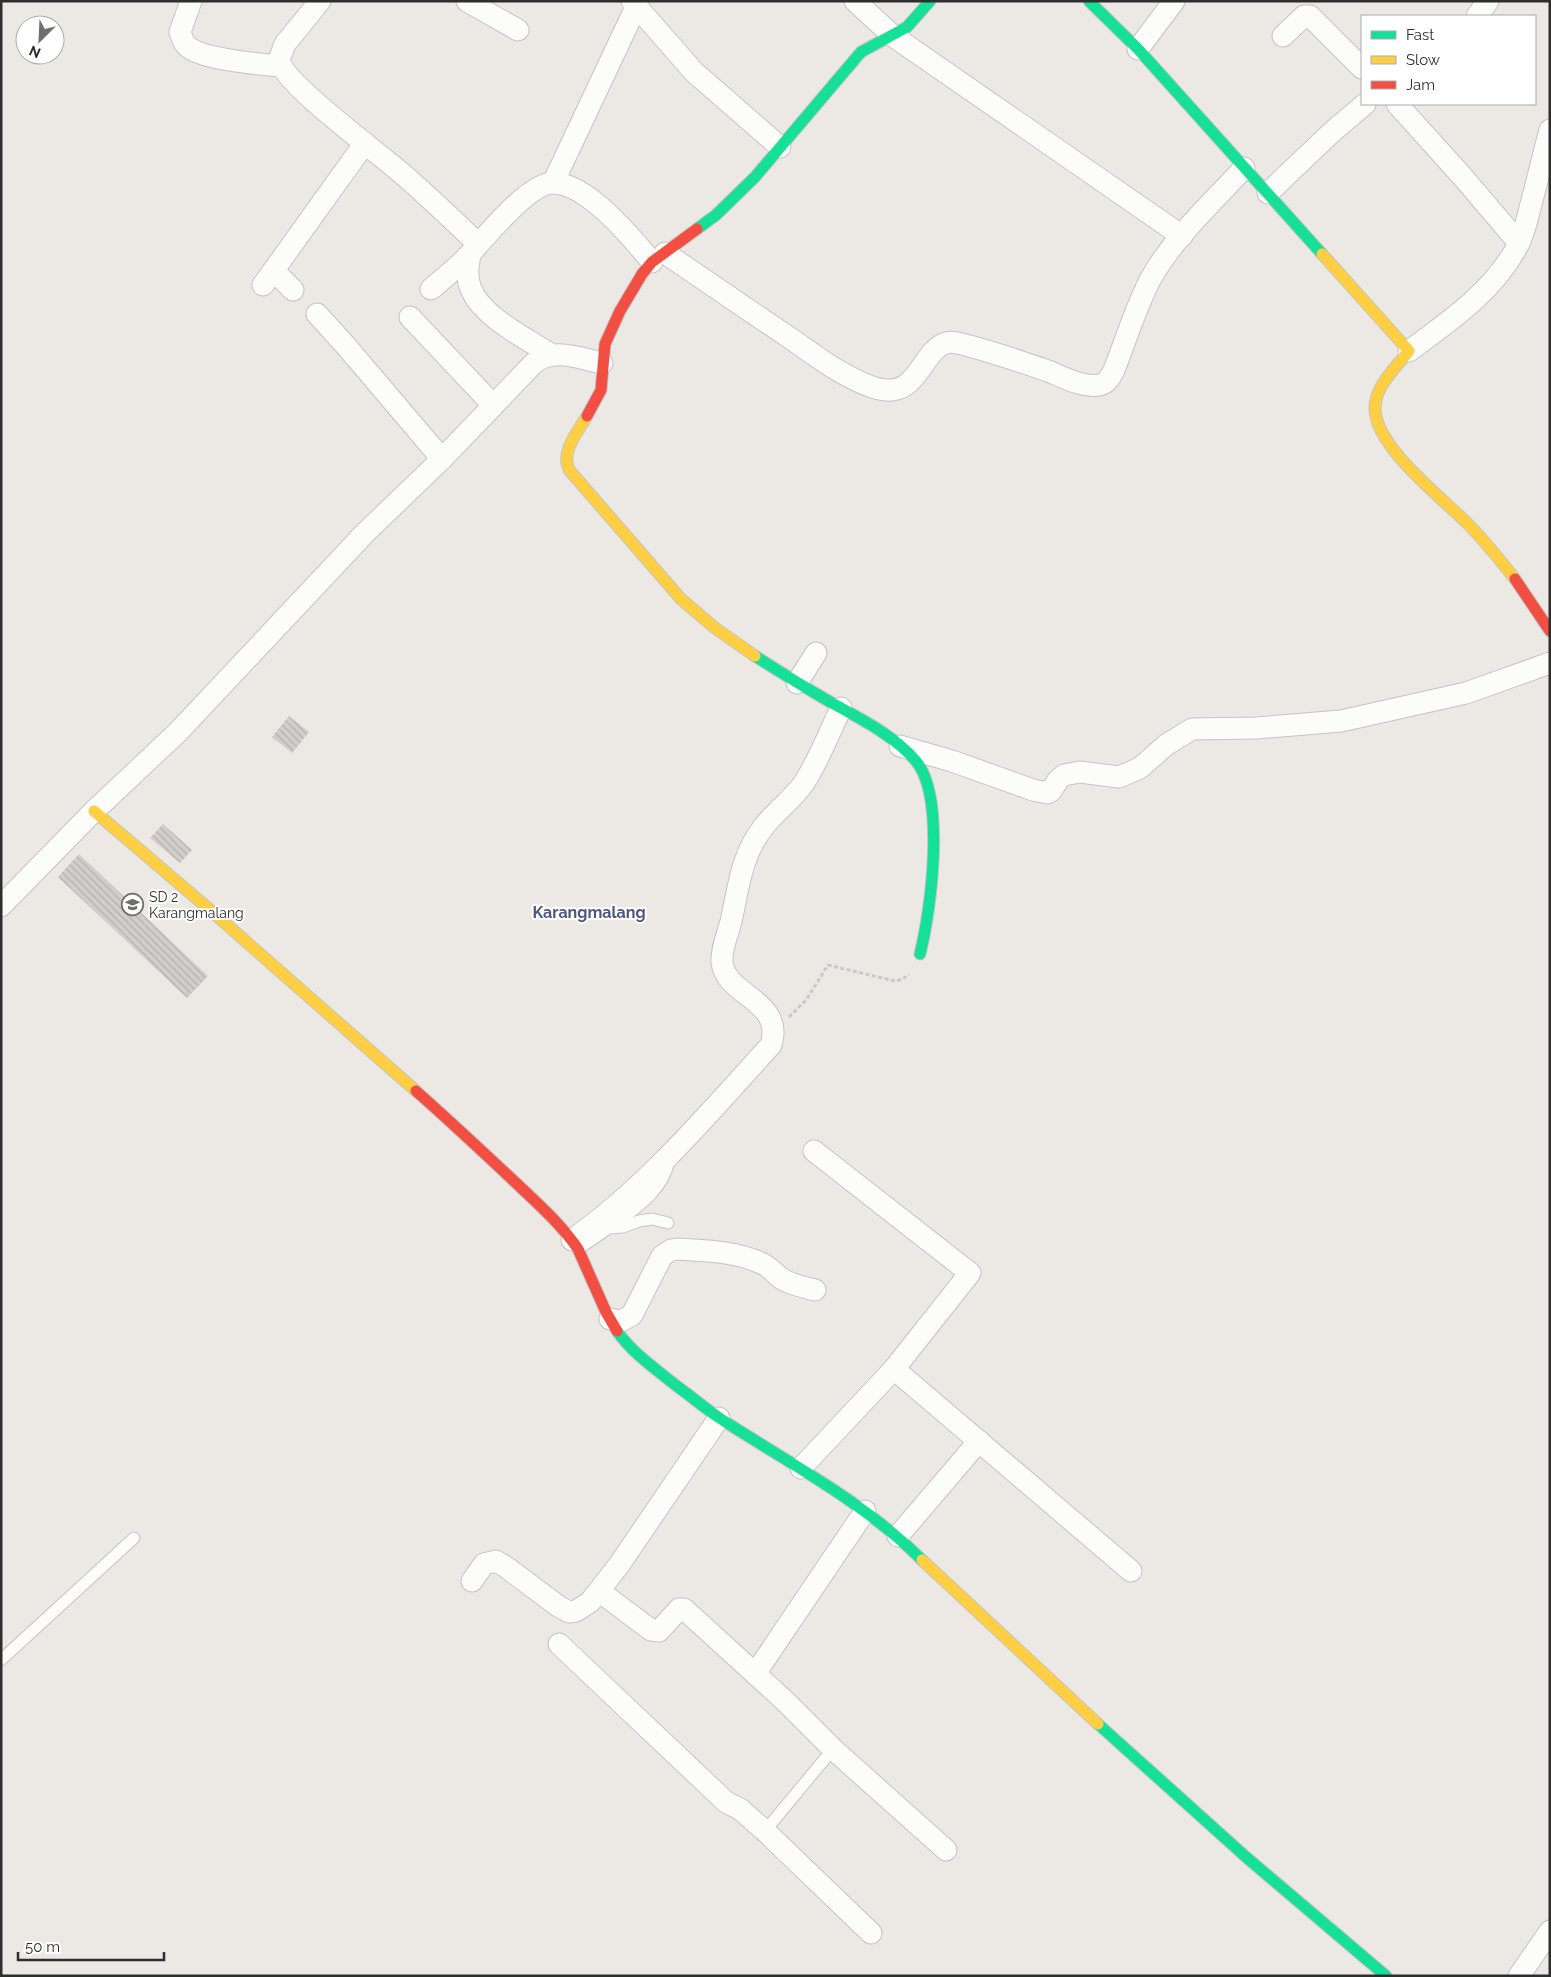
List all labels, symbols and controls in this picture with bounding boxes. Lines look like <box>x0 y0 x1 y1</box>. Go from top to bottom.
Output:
north arrow <box>15 15 65 65</box>
legend <box>1361 15 1536 105</box>
text: Fast <box>1406 26 1434 44</box>
text: N <box>27 42 43 61</box>
text: Slow <box>1406 51 1440 69</box>
text: Jam <box>1406 76 1435 94</box>
place label: SD 2 Karangmalang <box>149 889 244 921</box>
school or university icon: SD 2 Karangmalang <box>121 893 145 917</box>
district label: Karangmalang <box>532 903 646 922</box>
scale bar <box>18 1930 164 1962</box>
text: 50 m <box>25 1938 60 1956</box>

